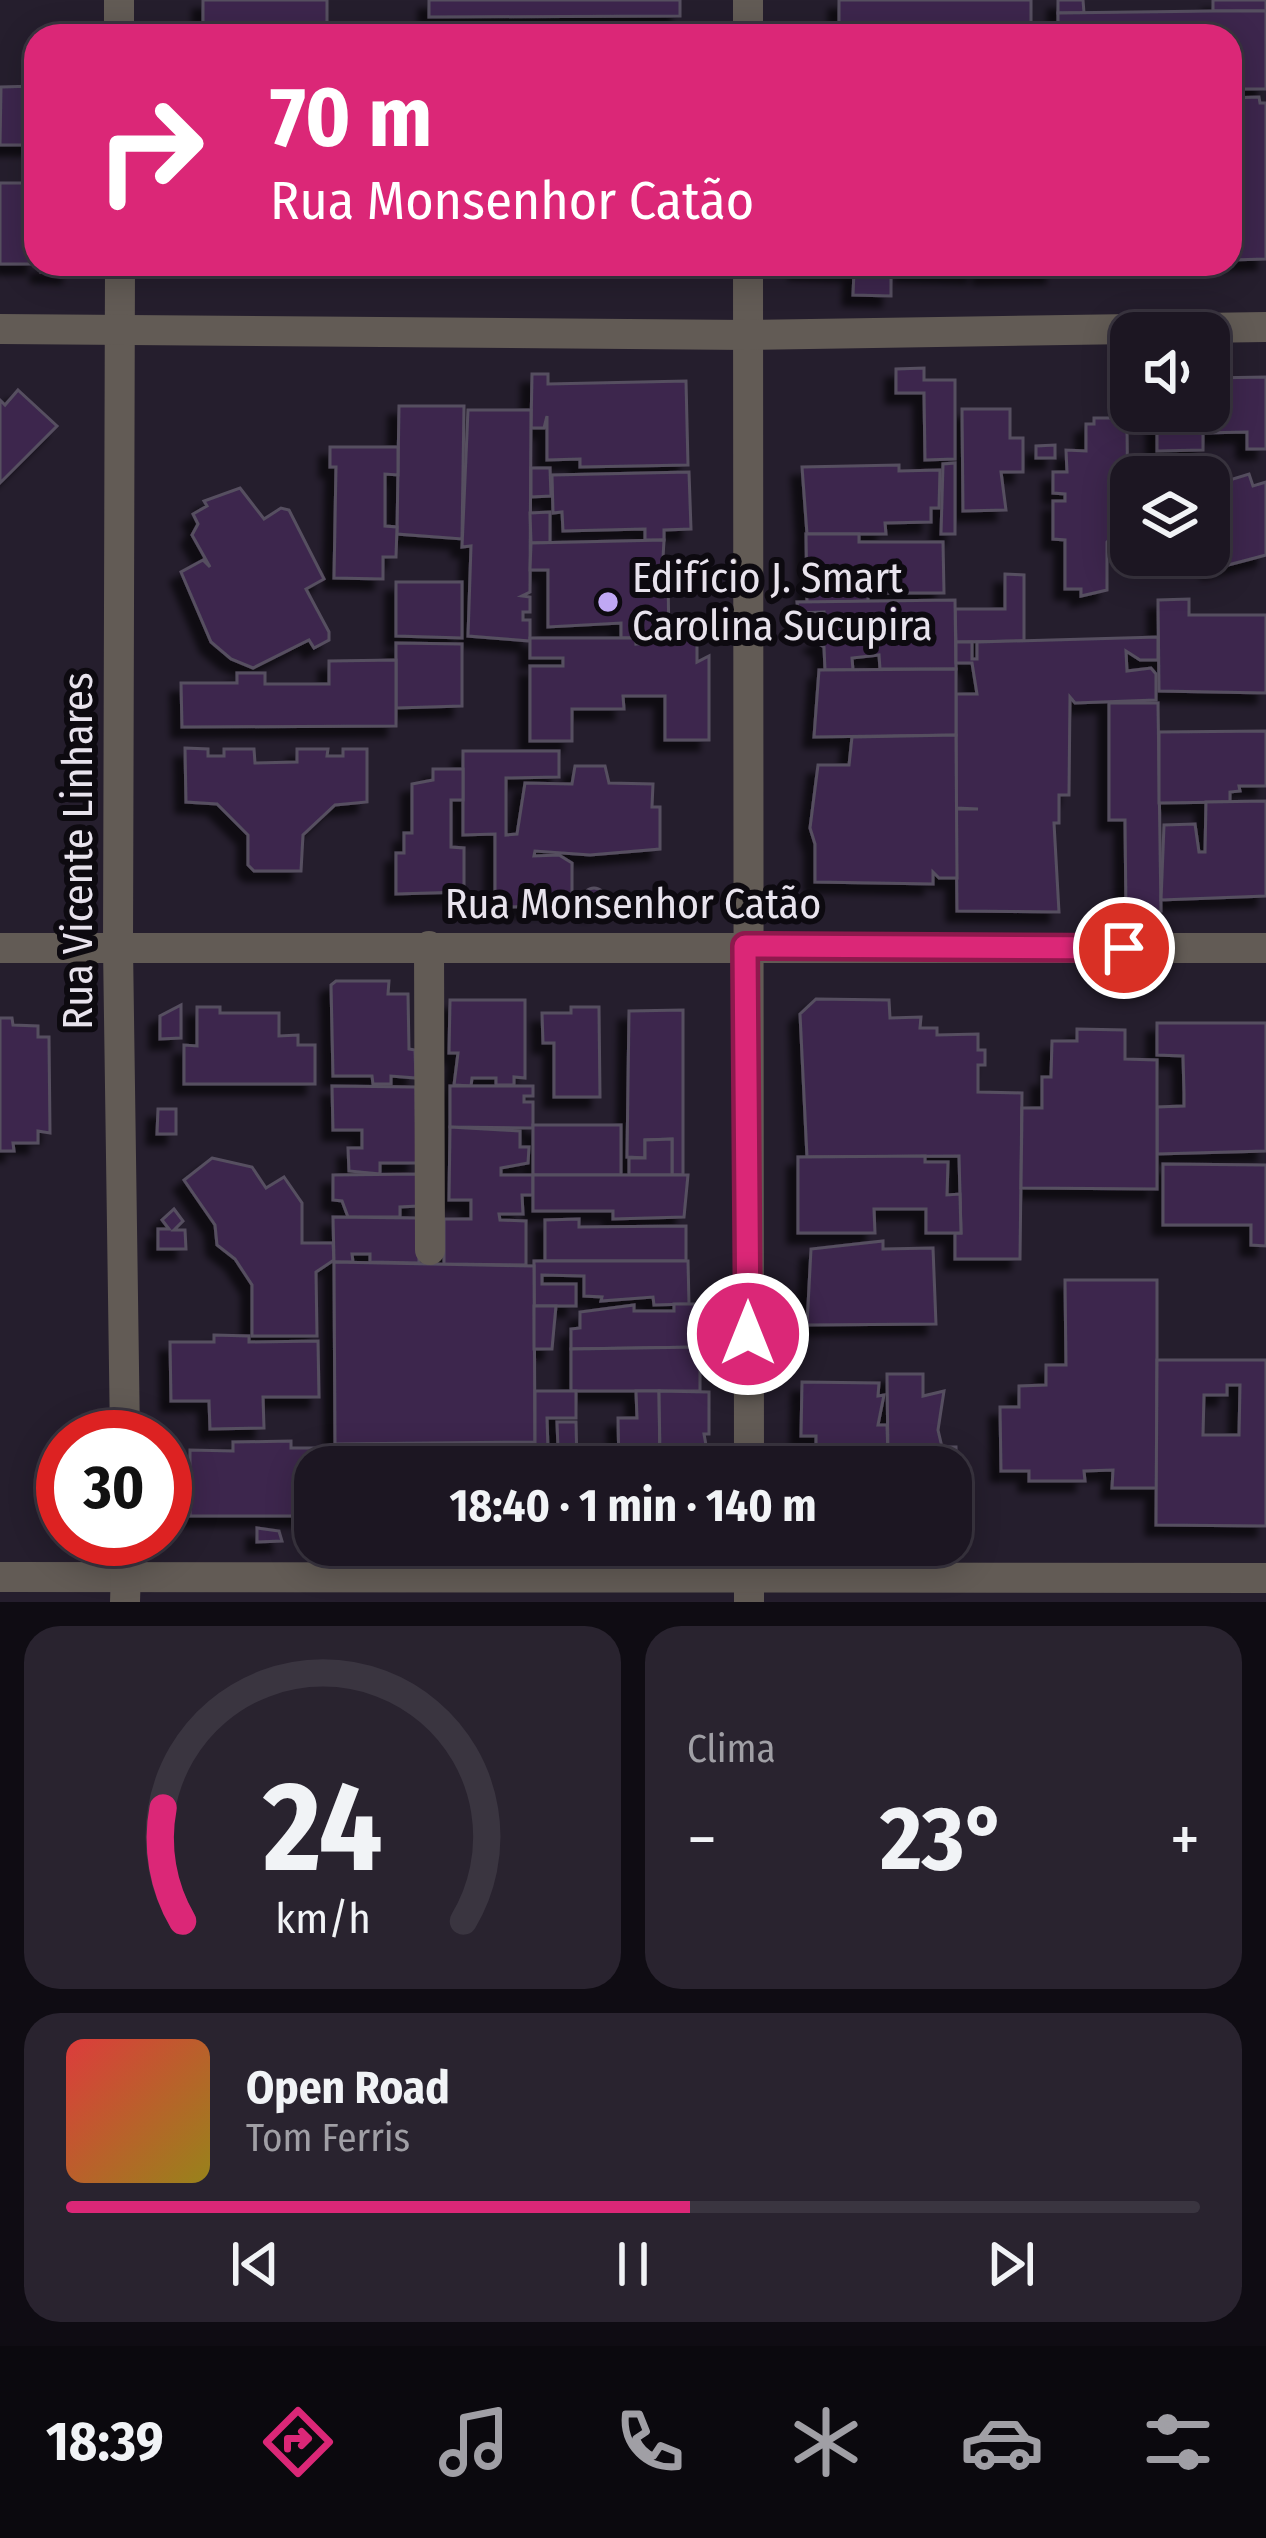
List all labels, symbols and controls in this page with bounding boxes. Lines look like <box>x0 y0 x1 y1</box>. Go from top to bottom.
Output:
text: 70 m <box>270 67 432 168</box>
icon: right <box>72 72 228 228</box>
text: Rua Monsenhor Catão <box>270 169 754 233</box>
map controls <box>1110 312 1230 576</box>
button: sound <box>1110 312 1230 432</box>
button: layers <box>1110 456 1230 576</box>
place label: Edifício J. Smart Carolina Sucupira <box>632 553 933 651</box>
marker: Edifício J. Smart Carolina Sucupira <box>595 589 621 615</box>
street label: Rua Vicente Linhares <box>53 672 103 1030</box>
street label: Rua Monsenhor Catão <box>445 879 821 929</box>
pin <box>1073 897 1175 999</box>
icon: arrive <box>1091 915 1157 981</box>
position arrow <box>685 1271 811 1397</box>
speed limit sign: 30 <box>36 1410 192 1566</box>
text: 18:40 · 1 min · 140 m <box>449 1479 817 1533</box>
text: Clima <box>687 1726 776 1772</box>
text: 24 <box>262 1753 382 1903</box>
text: 23° <box>880 1785 1007 1893</box>
text: − <box>687 1800 717 1879</box>
text: + <box>1170 1800 1200 1879</box>
text: km/h <box>275 1892 370 1943</box>
text: Open Road <box>246 2061 450 2115</box>
text: Tom Ferris <box>246 2115 410 2161</box>
icon: previous <box>222 2231 288 2297</box>
icon: pause <box>600 2231 666 2297</box>
icon: next <box>978 2231 1044 2297</box>
icon: directions <box>256 2400 340 2484</box>
icon: music <box>432 2400 516 2484</box>
icon: phone <box>608 2400 692 2484</box>
icon: climate <box>784 2400 868 2484</box>
icon: car <box>960 2400 1044 2484</box>
icon: filters <box>1136 2400 1220 2484</box>
text: 18:39 <box>46 2410 164 2474</box>

